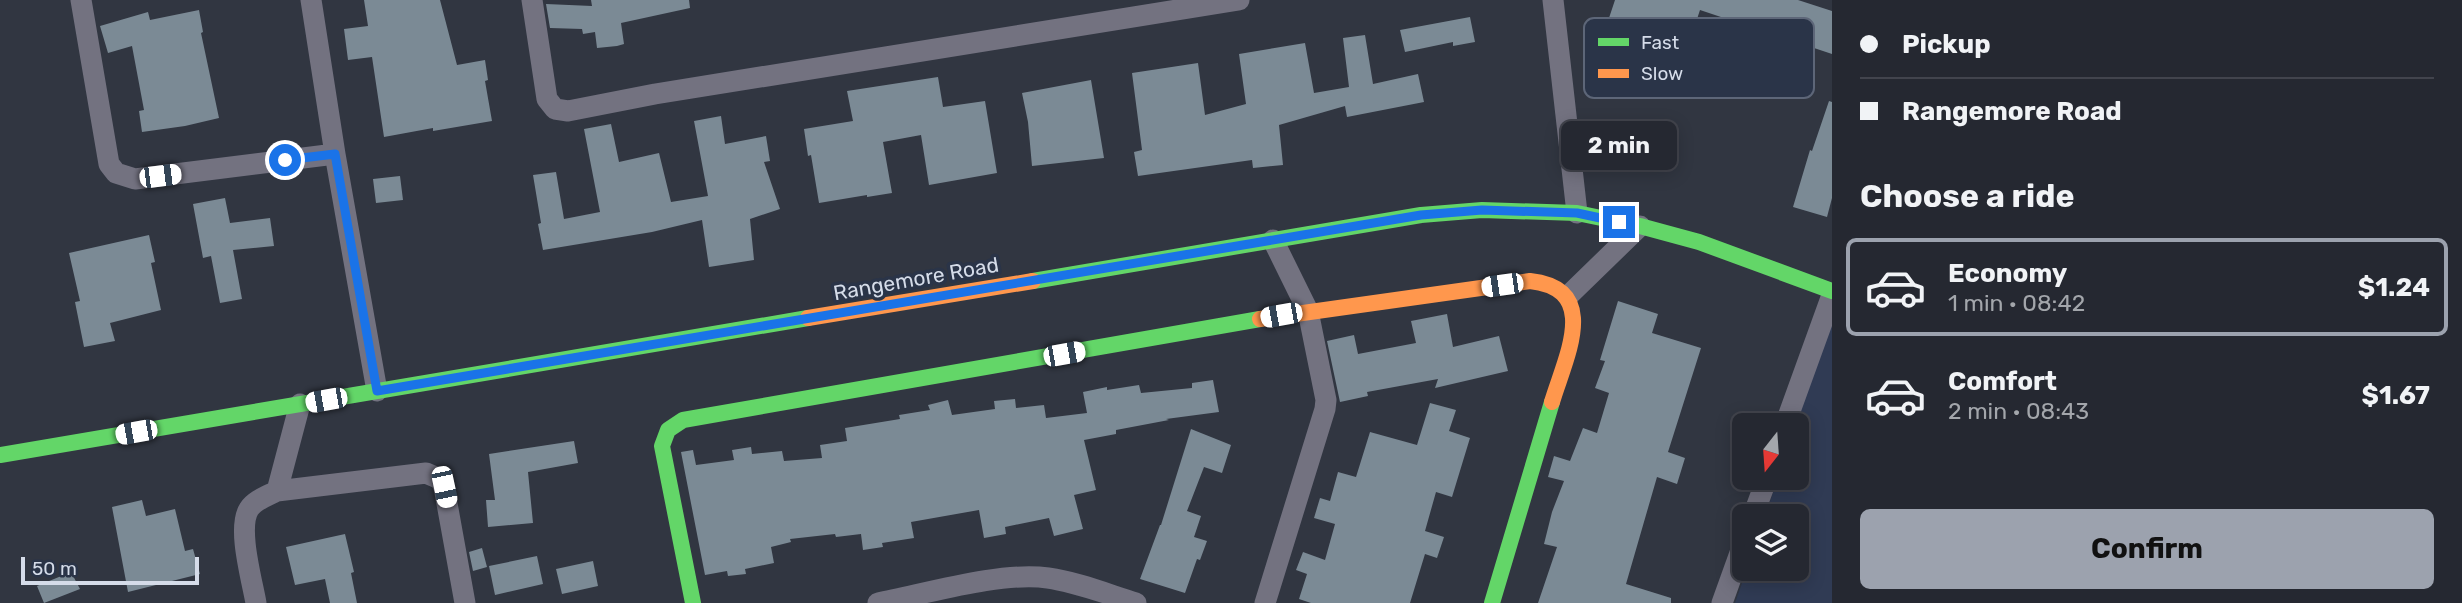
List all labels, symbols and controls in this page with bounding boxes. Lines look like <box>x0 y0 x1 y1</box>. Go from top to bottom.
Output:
legend <box>1584 18 1814 98</box>
text: Pickup <box>1902 29 1991 60</box>
text: Fast <box>1641 31 1680 54</box>
text: Slow <box>1641 62 1683 85</box>
text: Rangemore Road <box>1902 96 2122 127</box>
callout: 2 min <box>1561 120 1677 170</box>
text: 2 min <box>1588 131 1650 159</box>
route start <box>269 144 301 176</box>
car <box>138 163 183 189</box>
text: Choose a ride <box>1860 177 2074 215</box>
route end <box>1603 206 1635 238</box>
street label: Rangemore Road <box>831 252 1001 305</box>
icon: car <box>1864 256 1927 319</box>
text: Economy <box>1948 258 2067 289</box>
car <box>1480 272 1525 298</box>
text: $1.24 <box>2358 272 2430 303</box>
text: 1 min · 08:42 <box>1948 289 2085 317</box>
car <box>1259 301 1304 329</box>
car <box>1042 340 1087 368</box>
icon: car <box>1864 364 1927 427</box>
text: Comfort <box>1948 366 2057 397</box>
text: $1.67 <box>2362 380 2430 411</box>
car <box>304 386 349 414</box>
text: 2 min · 08:43 <box>1948 397 2089 425</box>
north arrow <box>1732 413 1810 490</box>
map controls <box>1732 413 1809 581</box>
car <box>114 418 159 446</box>
car <box>430 464 459 510</box>
button: layers <box>1732 504 1809 581</box>
button: Confirm <box>1860 509 2434 589</box>
scale bar <box>21 554 200 586</box>
text: 50 m <box>32 557 77 580</box>

